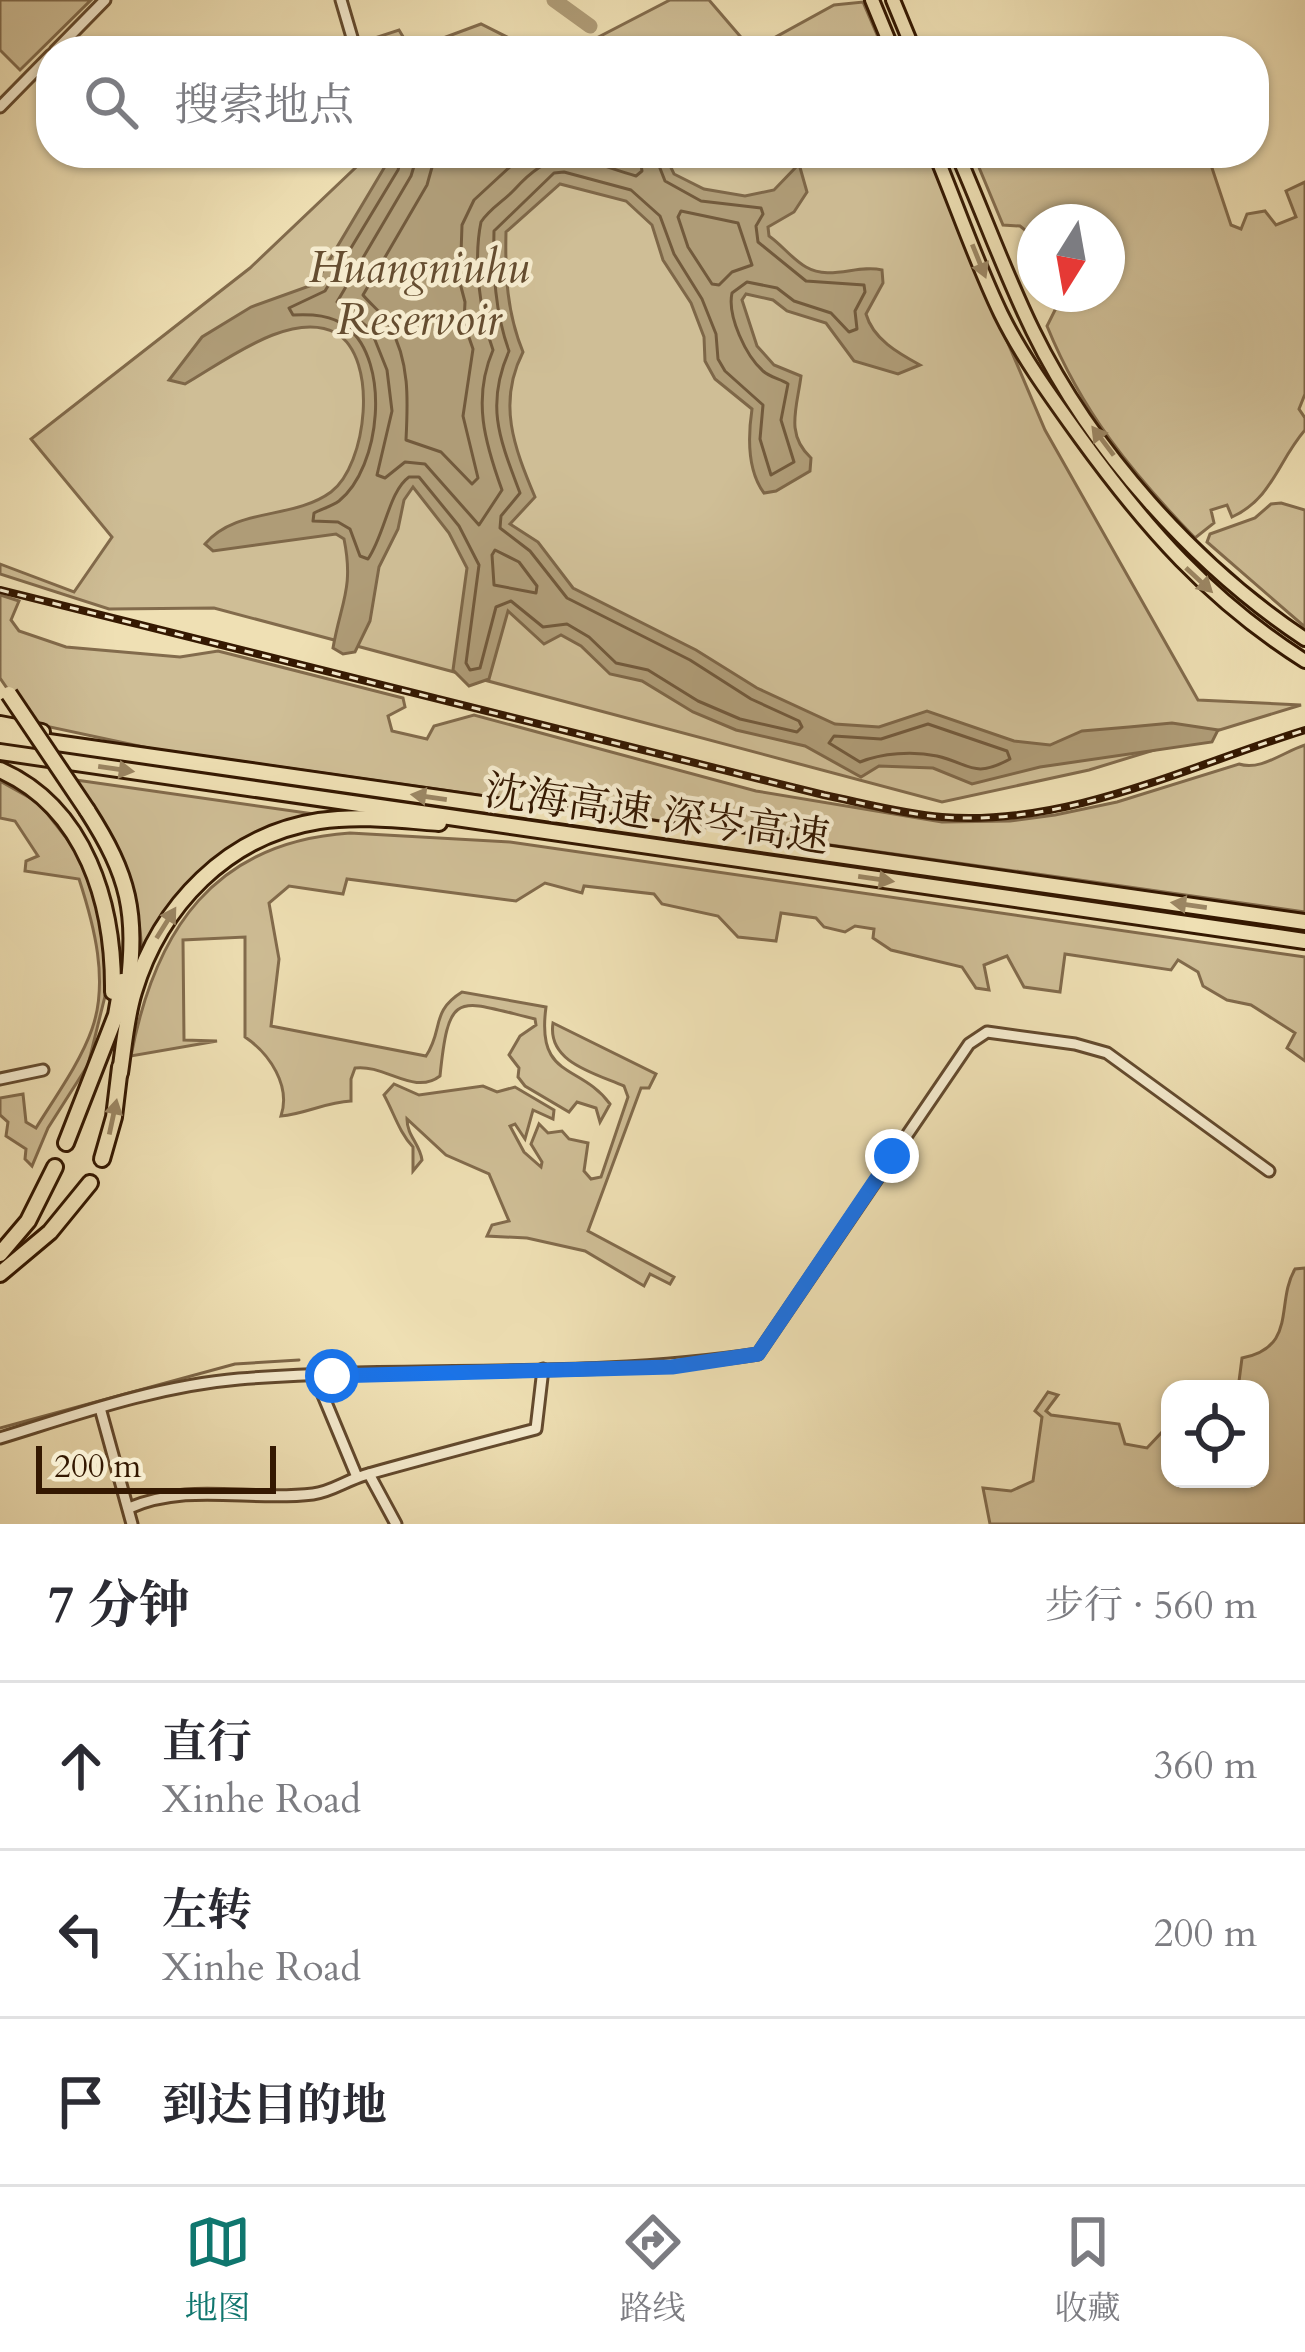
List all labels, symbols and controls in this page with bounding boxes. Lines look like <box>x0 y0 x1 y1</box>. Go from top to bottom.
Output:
search box <box>36 36 1269 168</box>
icon: search <box>78 69 144 135</box>
text: 搜索地点 <box>174 75 354 136</box>
north arrow <box>1017 204 1125 312</box>
water label: Huangniuhu Reservoir <box>308 237 530 350</box>
one-way arrow <box>970 244 989 280</box>
one-way arrow <box>1092 425 1116 456</box>
one-way arrow <box>1184 566 1213 594</box>
one-way arrow <box>98 760 135 779</box>
street label: 沈海高速 深岑高速 <box>481 762 833 867</box>
one-way arrow <box>410 787 447 806</box>
one-way arrow <box>858 870 895 889</box>
one-way arrow <box>1170 895 1207 914</box>
one-way arrow <box>154 907 176 940</box>
one-way arrow <box>105 1097 124 1135</box>
route end <box>865 1129 919 1183</box>
route start <box>305 1349 359 1403</box>
map controls <box>1161 1380 1269 1488</box>
button: locate <box>1161 1380 1269 1488</box>
scale bar <box>36 1440 276 1493</box>
text: 200 m <box>54 1444 141 1489</box>
text: 7 分钟 <box>48 1571 190 1641</box>
text: 步行 · 560 m <box>1045 1579 1257 1632</box>
text: 直行 <box>162 1712 252 1773</box>
icon: ahead <box>48 1733 114 1799</box>
text: 360 m <box>1154 1739 1257 1792</box>
text: Xinhe Road <box>162 1773 361 1826</box>
text: 左转 <box>162 1880 252 1941</box>
icon: left <box>48 1901 114 1967</box>
text: 200 m <box>1154 1907 1257 1960</box>
text: Xinhe Road <box>162 1941 361 1994</box>
icon: arrive <box>48 2069 114 2135</box>
text: 到达目的地 <box>162 2075 387 2136</box>
tab: 地图 <box>185 2209 251 2331</box>
tab: 路线 <box>620 2209 686 2331</box>
tab: 收藏 <box>1055 2209 1121 2331</box>

